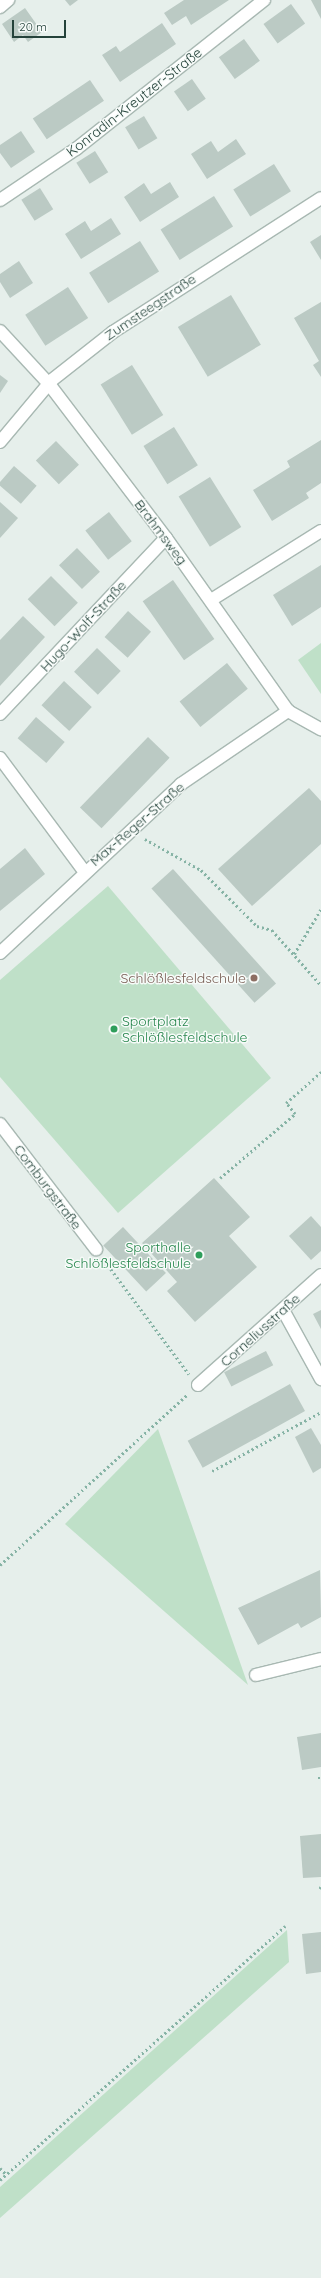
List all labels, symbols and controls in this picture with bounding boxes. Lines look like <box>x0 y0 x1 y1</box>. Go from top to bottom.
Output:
scale bar <box>14 12 68 38</box>
text: 20 m <box>19 19 47 34</box>
street label: Konradin-Kreutzer-Straße <box>63 44 205 160</box>
street label: Zumsteegstraße <box>101 270 199 344</box>
street label: Brahmsweg <box>131 496 191 568</box>
street label: Hugo-Wolf-Straße <box>36 577 130 675</box>
street label: Max-Reger-Straße <box>86 779 188 869</box>
place label: Schlößlesfeldschule <box>120 970 246 986</box>
marker: Schlößlesfeldschule <box>249 973 259 983</box>
place label: Sportplatz Schlößlesfeldschule <box>122 1013 248 1046</box>
marker: Sportplatz Schlößlesfeldschule <box>109 1024 119 1034</box>
street label: Comburgstraße <box>11 1141 85 1233</box>
place label: Sporthalle Schlößlesfeldschule <box>65 1239 191 1272</box>
marker: Sporthalle Schlößlesfeldschule <box>194 1250 204 1260</box>
street label: Corneliusstraße <box>217 1290 303 1370</box>

